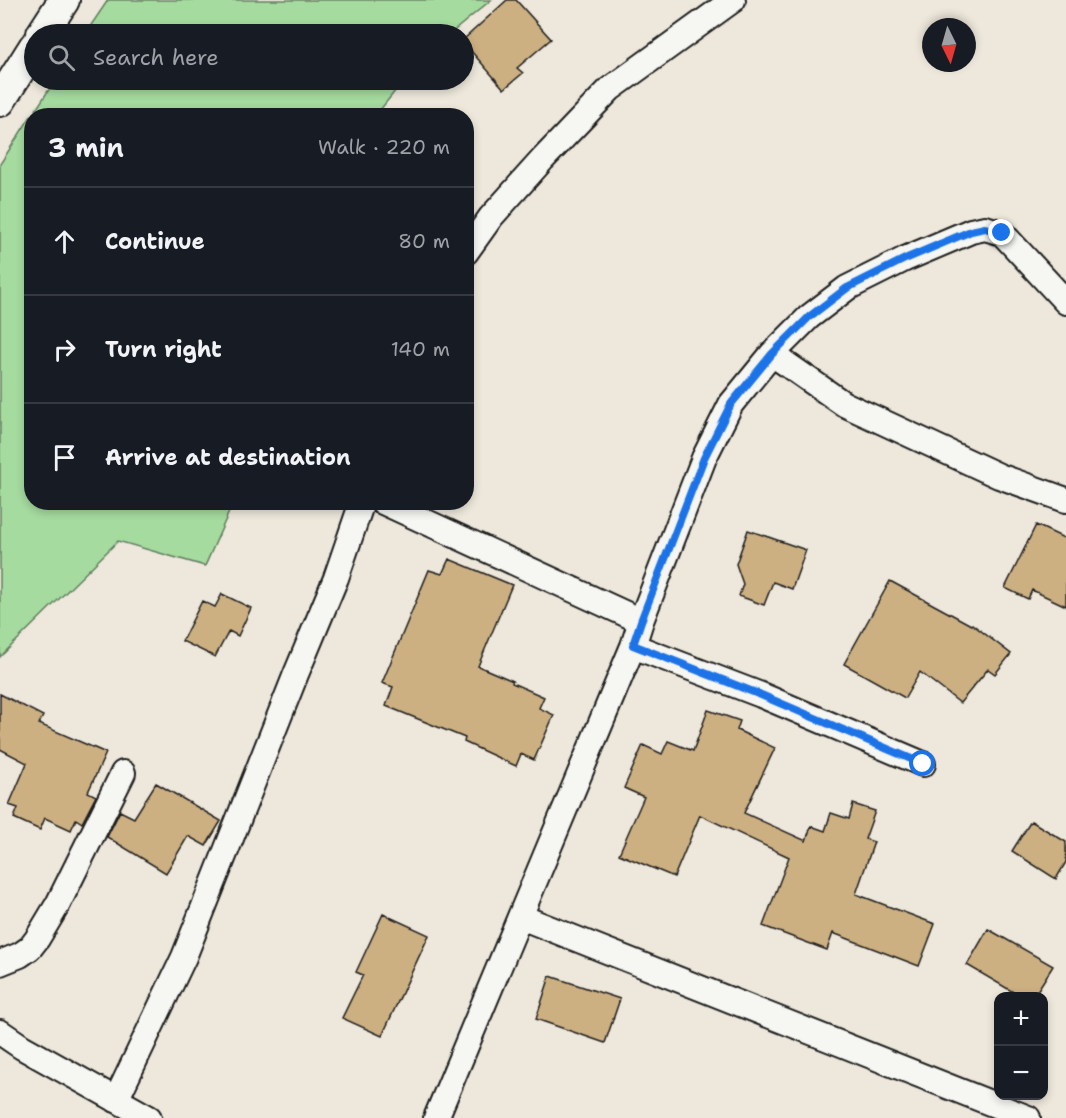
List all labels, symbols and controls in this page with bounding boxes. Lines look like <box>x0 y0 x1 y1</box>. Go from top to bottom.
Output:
north arrow <box>922 18 976 72</box>
search box <box>24 24 474 90</box>
icon: search <box>45 41 78 74</box>
text: Search here <box>93 43 219 72</box>
text: 3 min <box>48 130 124 165</box>
text: Walk · 220 m <box>318 134 450 160</box>
route end <box>988 219 1014 245</box>
icon: ahead <box>48 225 81 258</box>
text: Continue <box>105 227 205 256</box>
text: 80 m <box>398 228 450 254</box>
icon: right <box>48 333 81 366</box>
text: Turn right <box>105 335 222 364</box>
text: 140 m <box>391 336 450 362</box>
icon: arrive <box>48 441 81 474</box>
text: Arrive at destination <box>105 443 351 472</box>
route start <box>909 750 935 776</box>
map controls <box>994 992 1048 1100</box>
button: + <box>994 992 1048 1046</box>
button: − <box>994 1046 1048 1100</box>

